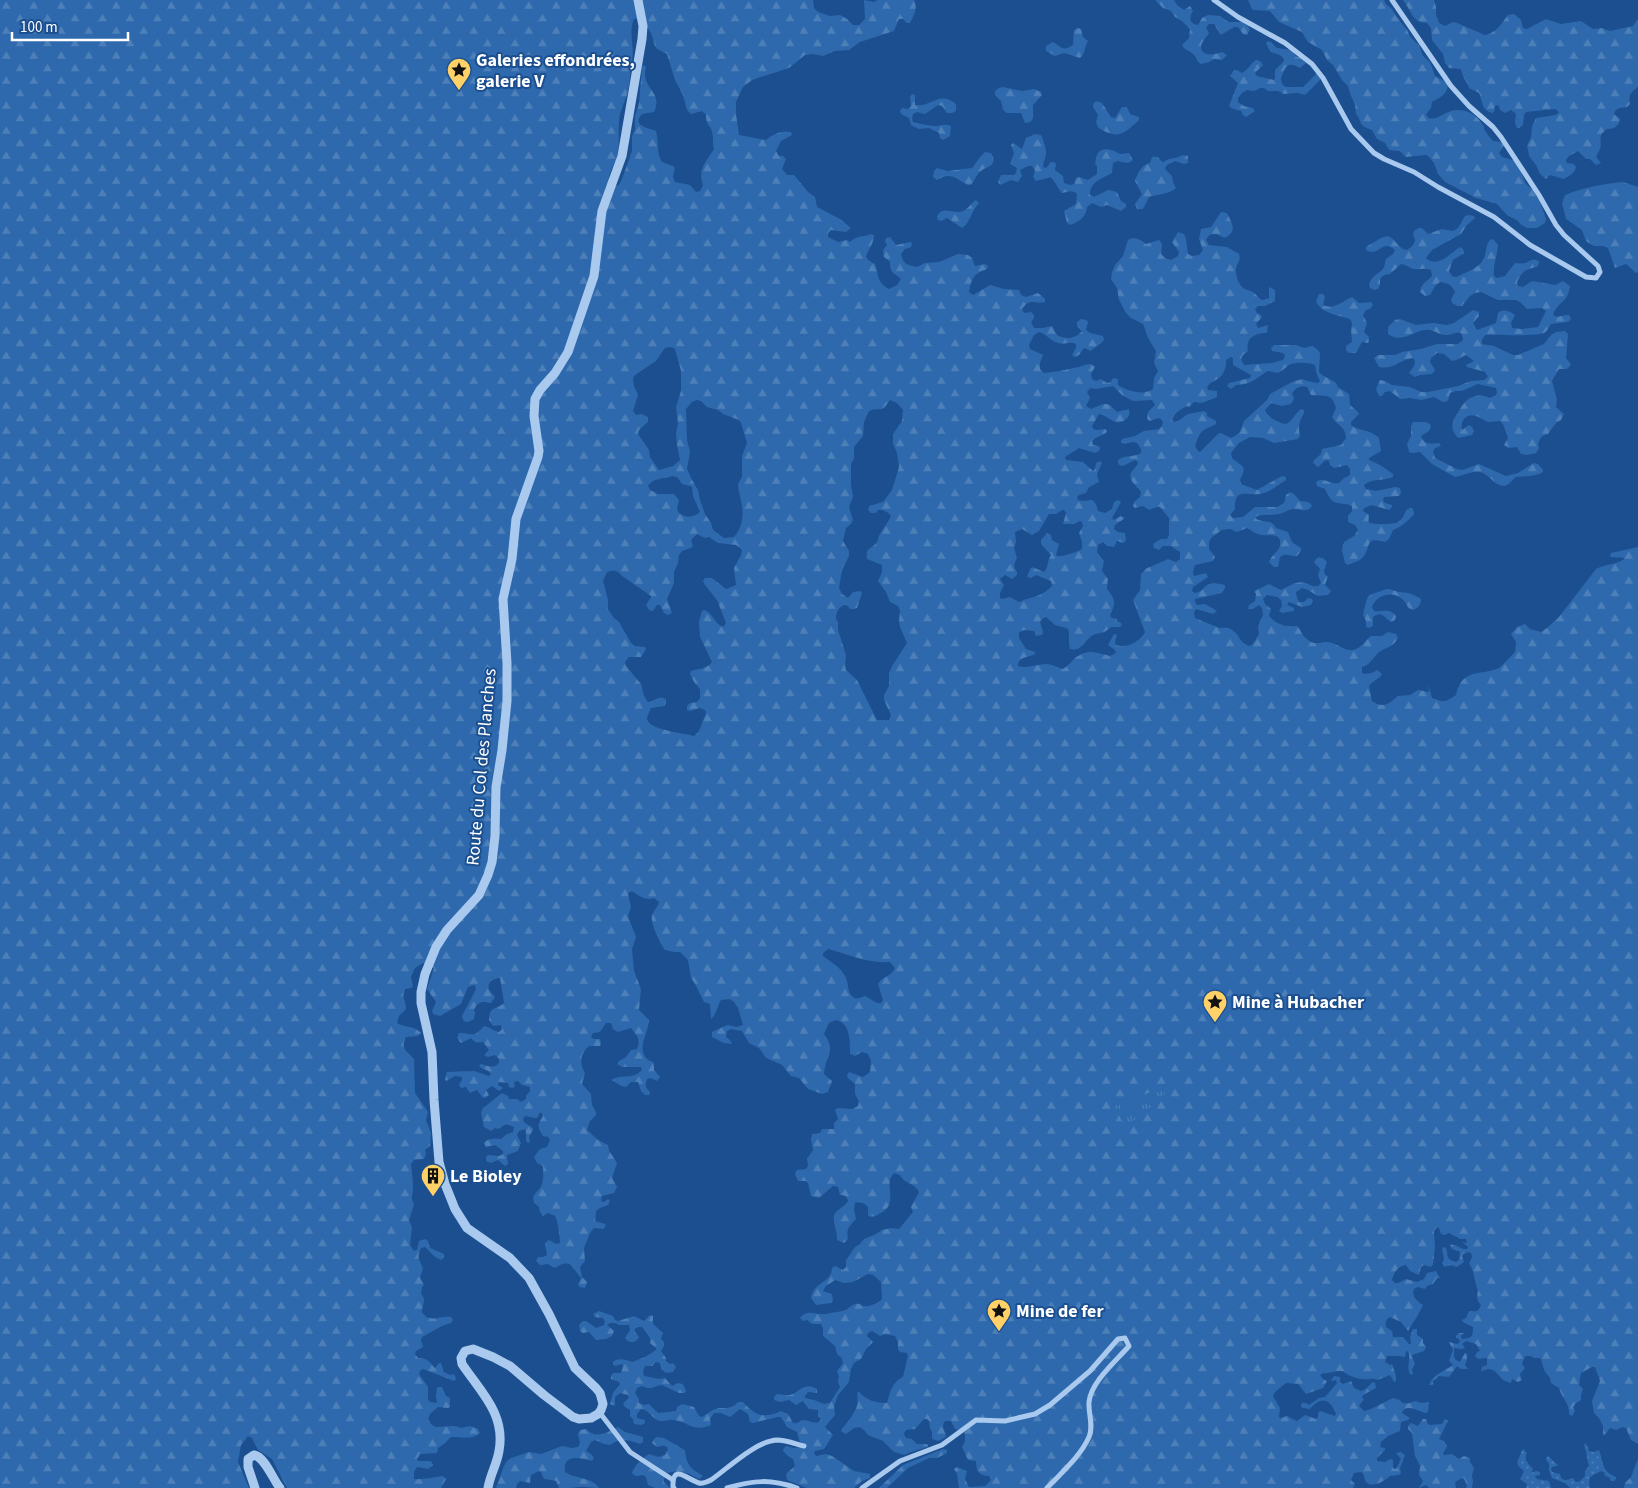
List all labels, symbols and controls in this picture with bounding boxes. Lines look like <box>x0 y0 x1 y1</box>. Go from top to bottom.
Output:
scale bar <box>12 10 129 42</box>
text: 100 m <box>20 17 58 38</box>
place label: Galeries effondrées, galerie V <box>476 48 635 94</box>
place icon: Galeries effondrées, galerie V <box>446 57 472 91</box>
street label: Route du Col des Planches <box>460 667 503 867</box>
place icon: Mine à Hubacher <box>1202 989 1228 1023</box>
place label: Mine à Hubacher <box>1232 990 1365 1015</box>
building icon: Le Bioley <box>420 1163 446 1197</box>
place label: Le Bioley <box>450 1164 522 1189</box>
place icon: Mine de fer <box>986 1298 1012 1332</box>
place label: Mine de fer <box>1016 1299 1104 1324</box>

